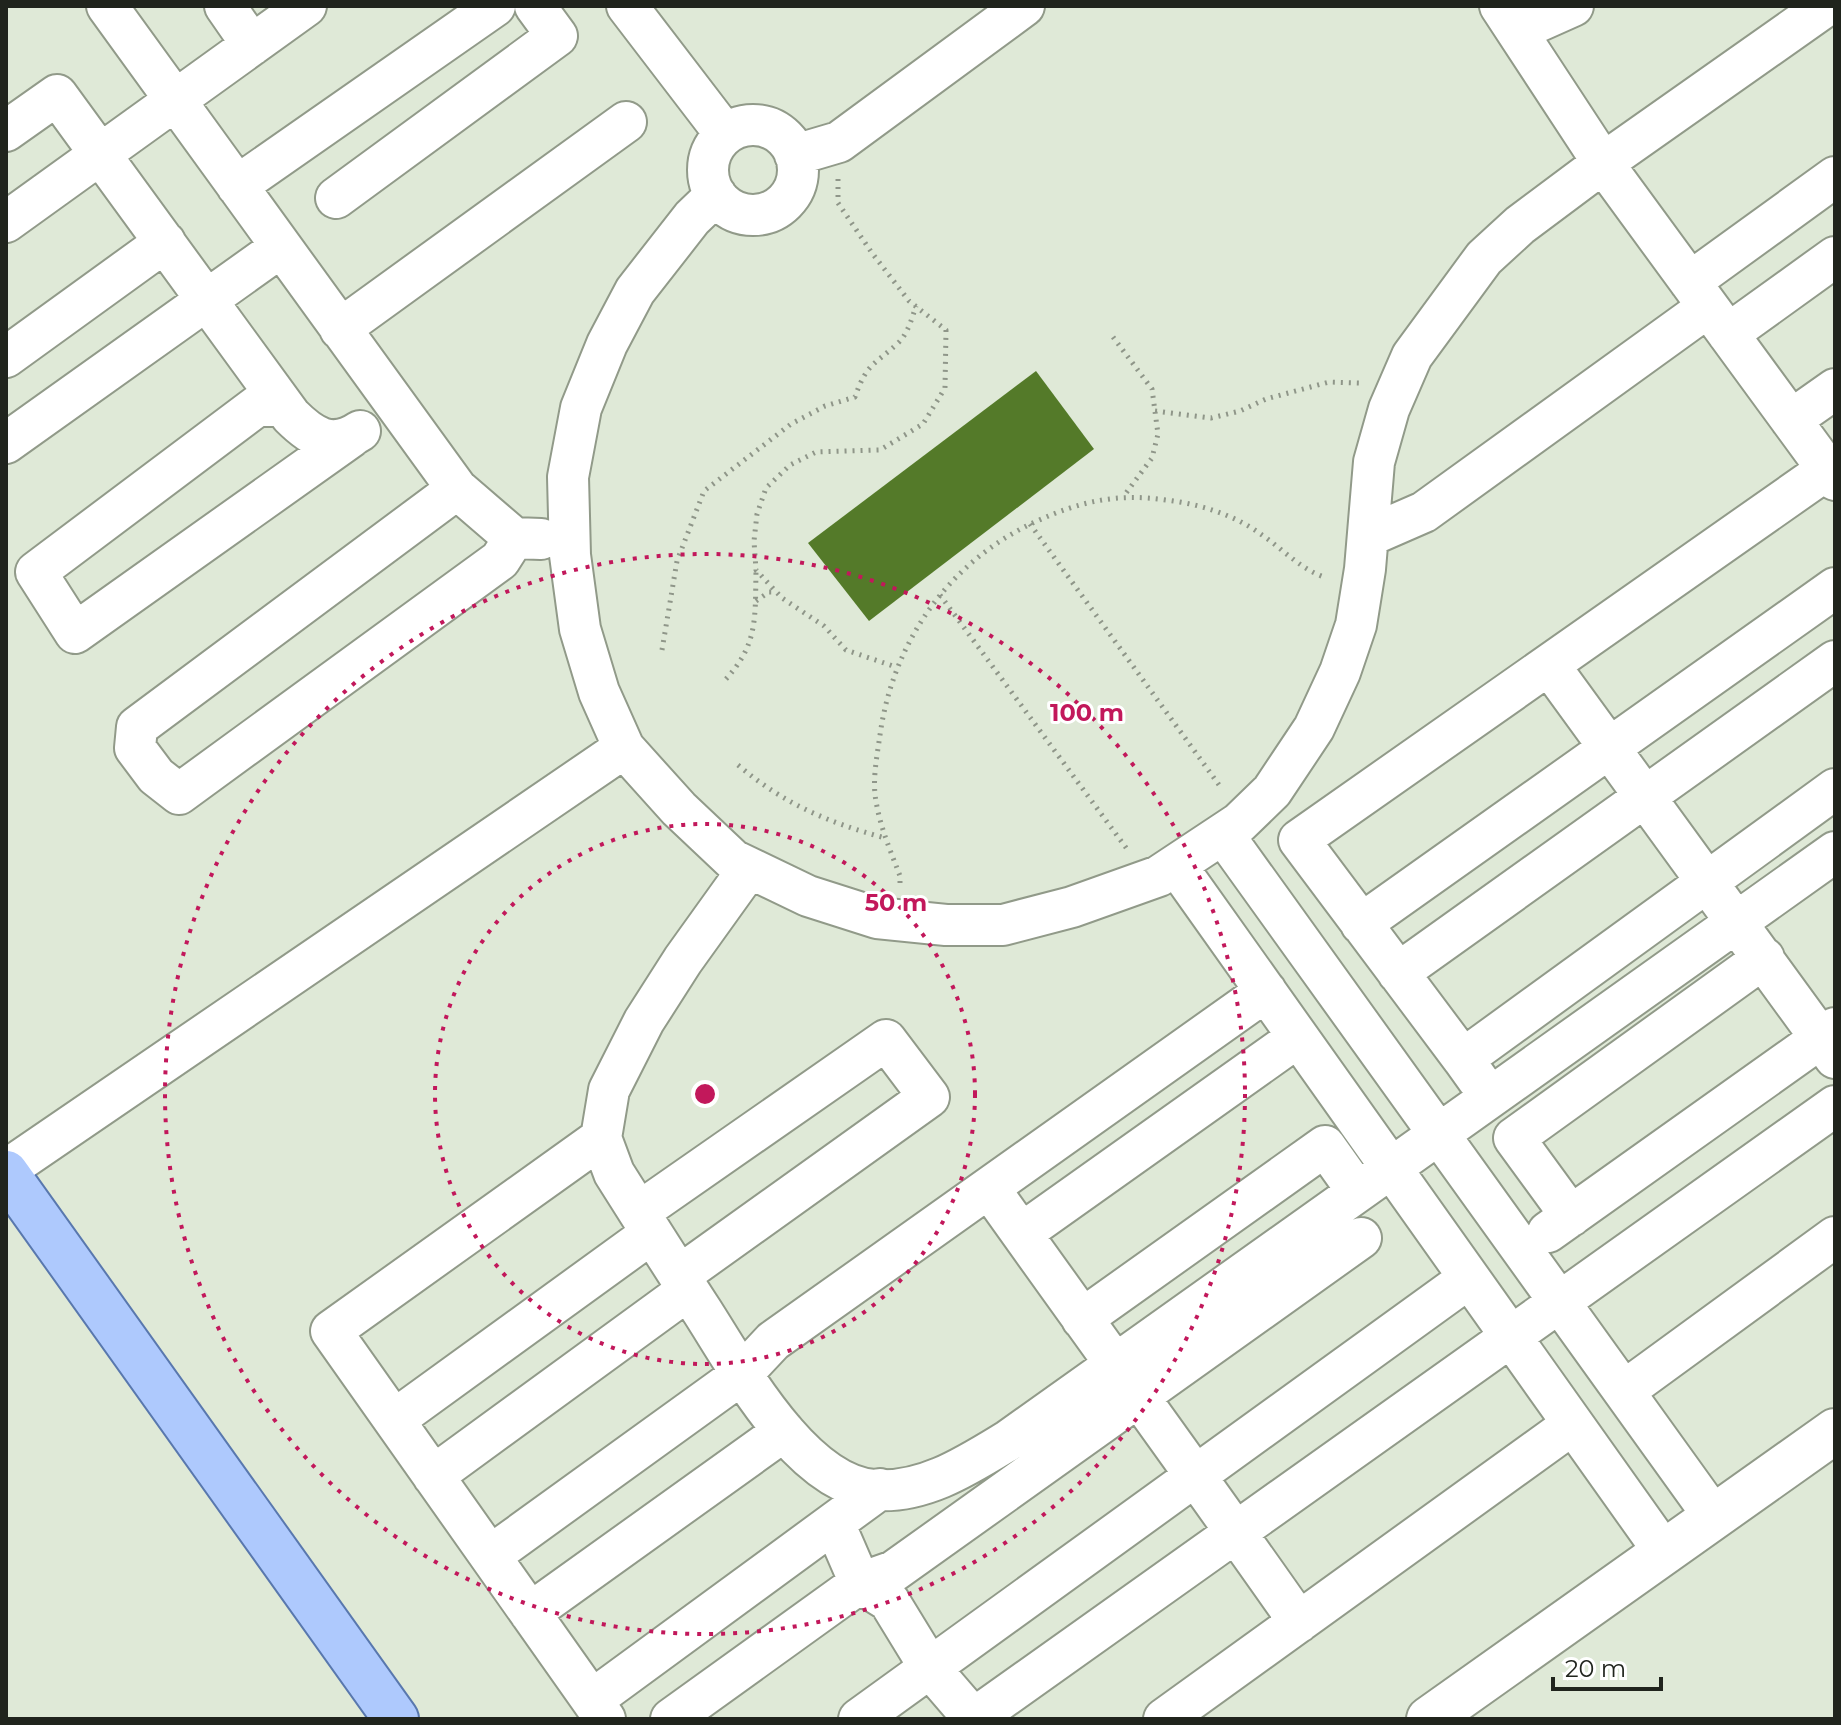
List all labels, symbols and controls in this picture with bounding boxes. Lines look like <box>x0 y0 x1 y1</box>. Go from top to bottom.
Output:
text: 100 m <box>1050 698 1124 727</box>
text: 50 m <box>865 888 927 917</box>
centre of rings <box>691 1080 719 1108</box>
scale bar <box>1553 1641 1661 1691</box>
text: 20 m <box>1565 1654 1626 1683</box>

